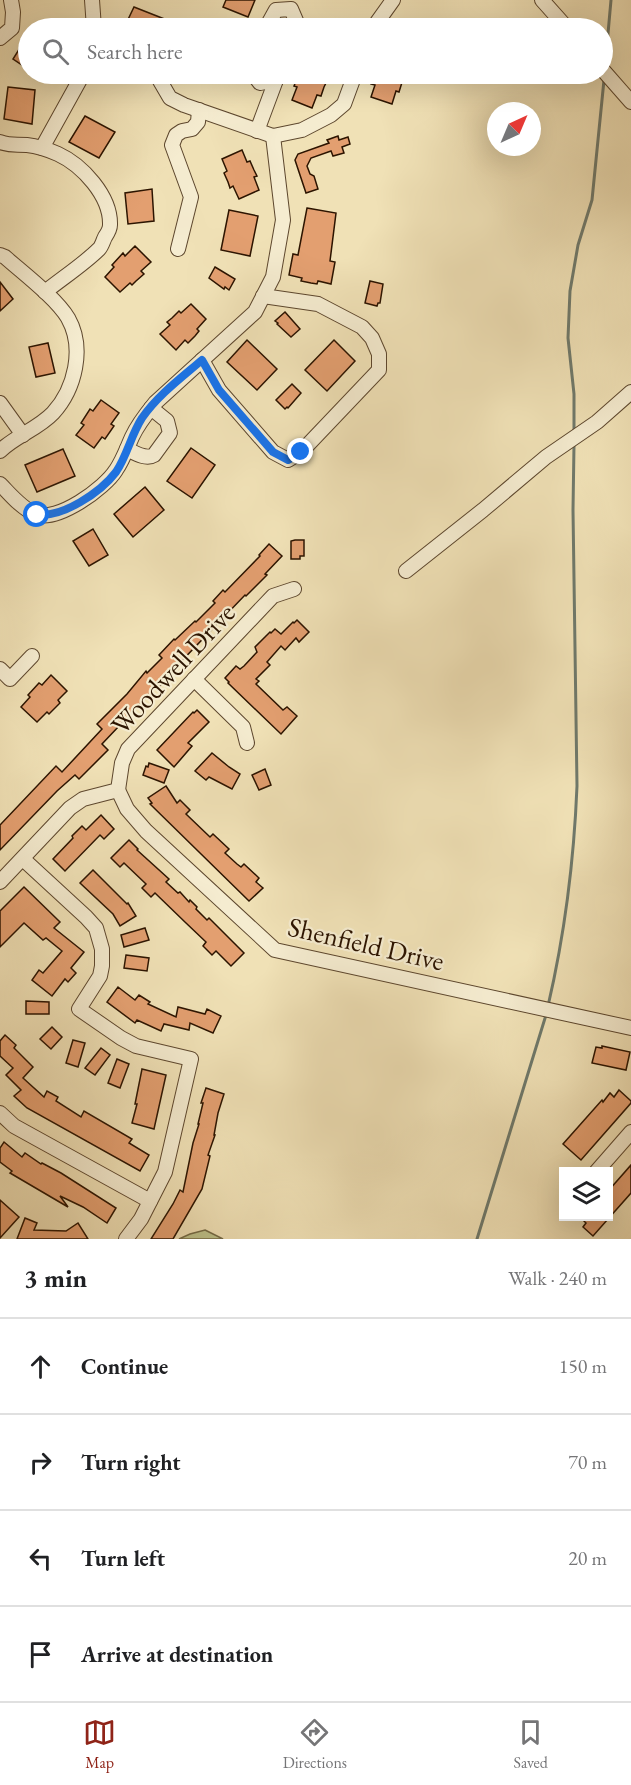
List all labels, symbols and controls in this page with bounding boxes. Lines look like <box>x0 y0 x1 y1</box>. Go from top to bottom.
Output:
search box <box>18 18 613 84</box>
icon: search <box>39 35 72 68</box>
text: Search here <box>87 37 182 66</box>
north arrow <box>487 102 541 156</box>
route end <box>287 438 313 464</box>
route start <box>23 501 49 527</box>
street label: Woodwell Drive <box>103 596 242 742</box>
street label: Shenfield Drive <box>285 909 448 978</box>
map controls <box>559 1167 613 1221</box>
button: layers <box>559 1167 613 1221</box>
text: 3 min <box>24 1261 87 1295</box>
text: Walk · 240 m <box>508 1265 607 1291</box>
icon: ahead <box>24 1350 57 1383</box>
text: Continue <box>81 1352 168 1381</box>
text: 150 m <box>559 1353 607 1379</box>
icon: right <box>24 1446 57 1479</box>
text: Turn right <box>81 1448 180 1477</box>
text: 70 m <box>568 1449 607 1475</box>
icon: left <box>24 1542 57 1575</box>
text: Turn left <box>81 1544 165 1573</box>
text: 20 m <box>568 1545 607 1571</box>
icon: arrive <box>24 1638 57 1671</box>
text: Arrive at destination <box>81 1640 273 1669</box>
tab: Map <box>83 1716 116 1773</box>
tab: Directions <box>283 1716 347 1773</box>
tab: Saved <box>513 1716 548 1773</box>

